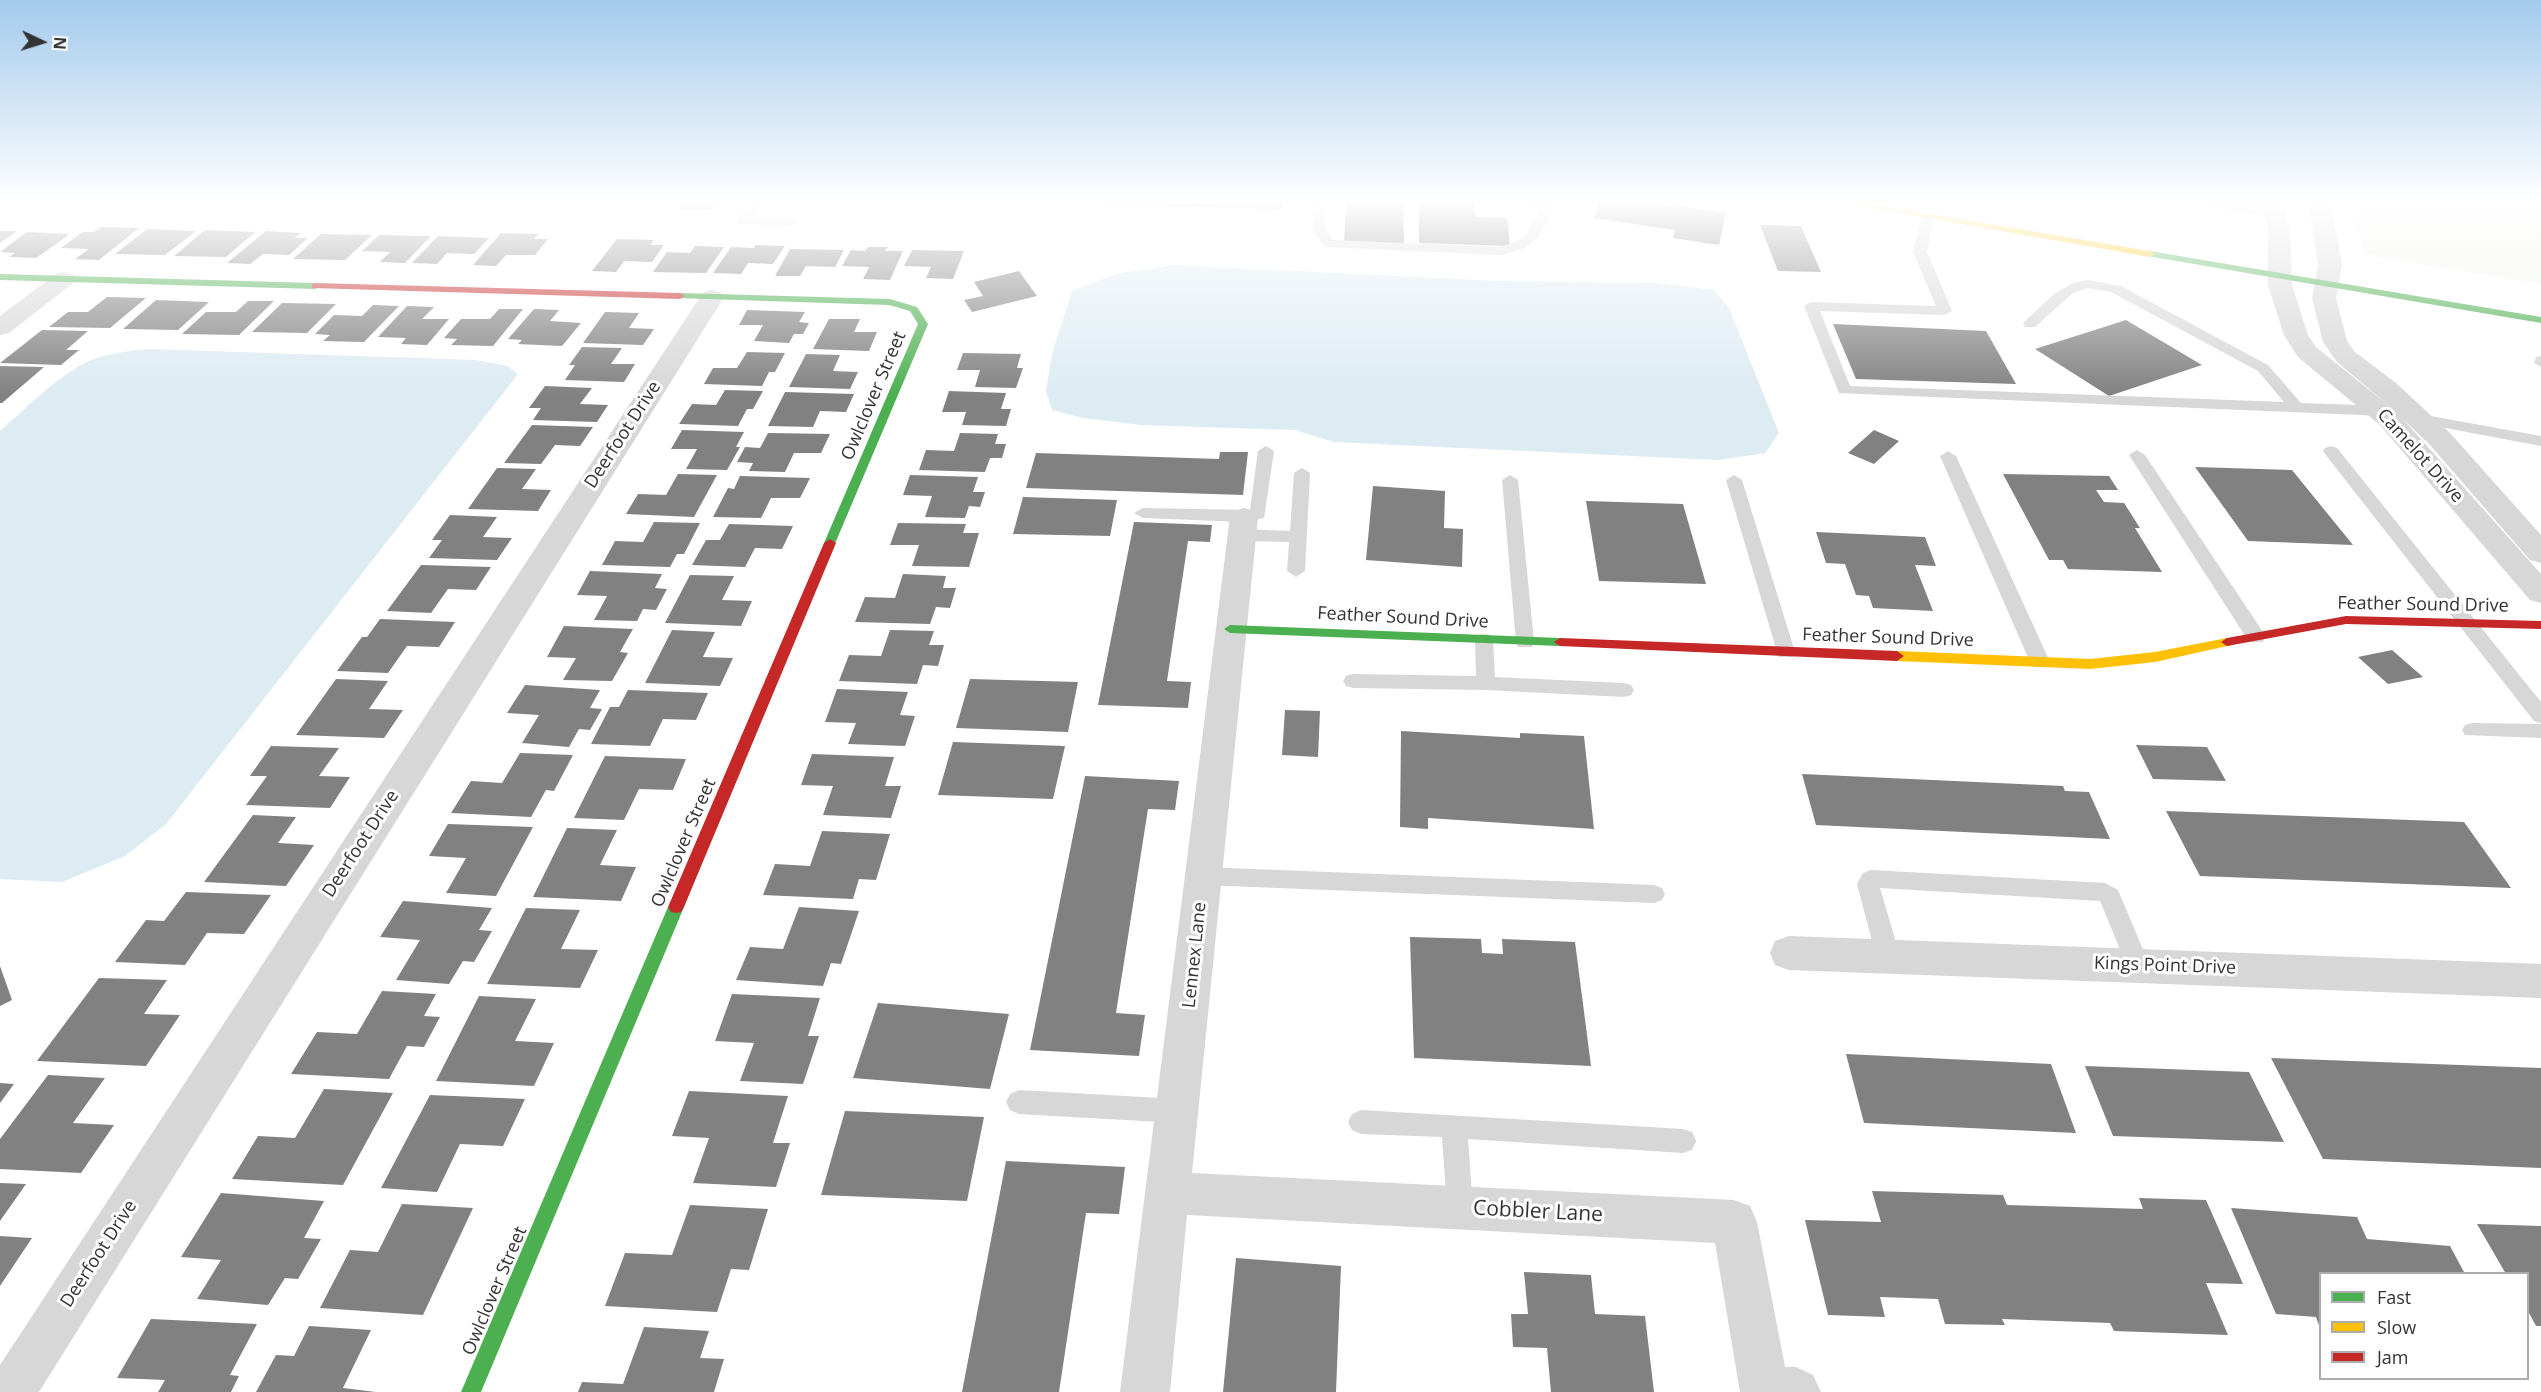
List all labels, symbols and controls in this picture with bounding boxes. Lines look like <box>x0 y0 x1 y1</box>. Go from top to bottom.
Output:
north arrow <box>12 12 72 72</box>
text: N <box>49 36 71 51</box>
street label: Owlclover Street <box>837 328 911 464</box>
street label: Deerfoot Drive <box>580 377 666 493</box>
street label: Camelot Drive <box>2372 405 2468 507</box>
street label: Feather Sound Drive <box>2337 593 2509 617</box>
street label: Feather Sound Drive <box>1317 603 1489 633</box>
street label: Feather Sound Drive <box>1802 624 1974 652</box>
street label: Owlclover Street <box>647 775 721 911</box>
street label: Deerfoot Drive <box>318 786 404 902</box>
street label: Lennex Lane <box>1179 901 1211 1009</box>
street label: Kings Point Drive <box>2094 953 2236 979</box>
street label: Deerfoot Drive <box>56 1196 142 1312</box>
street label: Cobbler Lane <box>1472 1196 1604 1228</box>
street label: Owlclover Street <box>458 1223 532 1359</box>
legend <box>2319 1272 2529 1380</box>
text: Fast <box>2377 1285 2411 1309</box>
text: Slow <box>2377 1315 2416 1339</box>
text: Jam <box>2377 1345 2409 1369</box>

